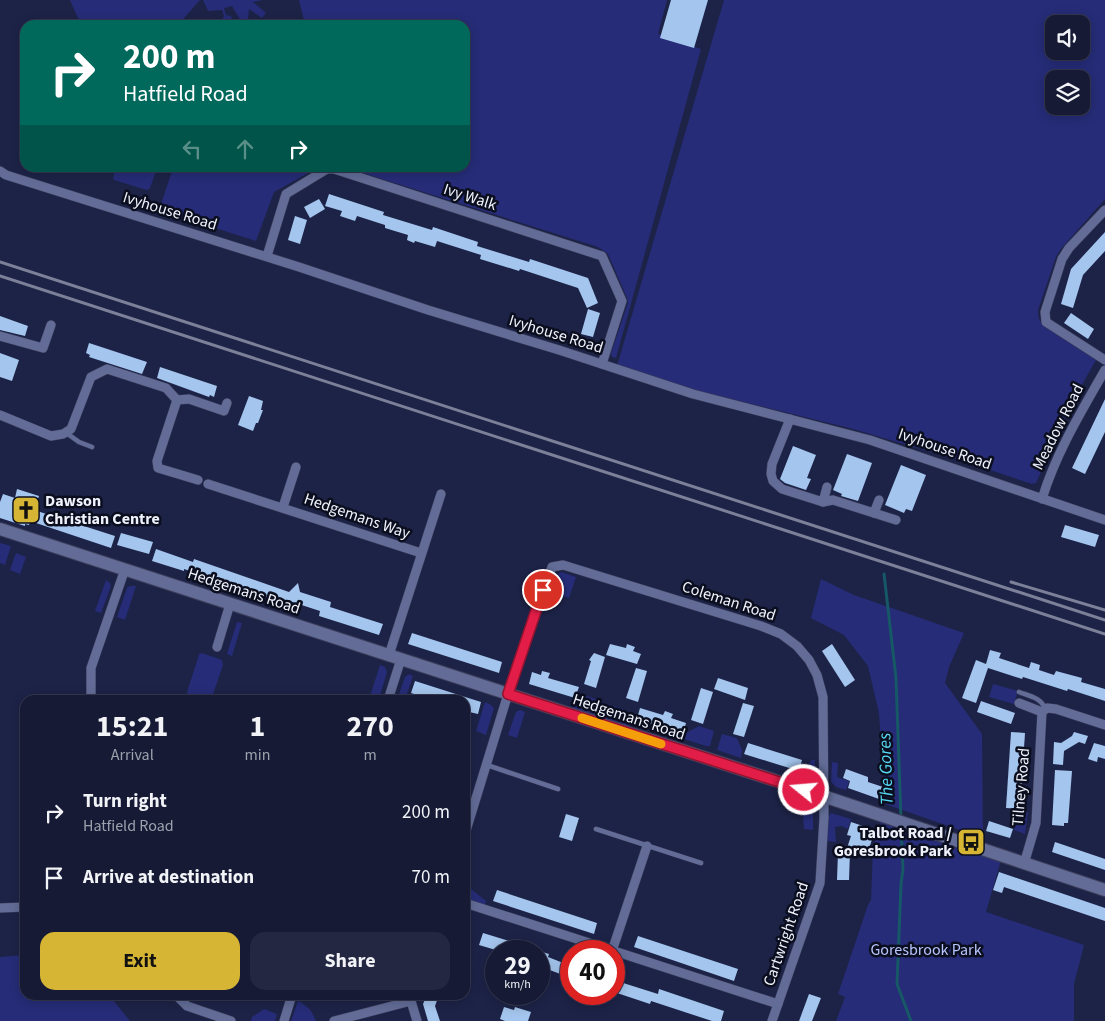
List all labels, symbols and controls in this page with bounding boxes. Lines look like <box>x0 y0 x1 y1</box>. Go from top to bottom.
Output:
map controls <box>1045 15 1090 115</box>
button: sound <box>1045 15 1090 60</box>
text: 200 m <box>123 32 215 82</box>
icon: right <box>40 40 105 105</box>
button: layers <box>1045 70 1090 115</box>
text: Hatfield Road <box>123 78 248 110</box>
icon: left <box>178 135 206 163</box>
icon: ahead <box>231 135 259 163</box>
icon: right <box>284 135 312 163</box>
street label: Ivy Walk <box>441 178 499 216</box>
street label: Ivyhouse Road <box>120 186 220 236</box>
street label: Ivyhouse Road <box>506 309 606 359</box>
street label: Meadow Road <box>1027 380 1089 474</box>
street label: Ivyhouse Road <box>895 423 995 475</box>
street label: Hedgemans Way <box>301 488 413 545</box>
place label: Dawson Christian Centre <box>45 490 160 530</box>
church icon: Dawson Christian Centre <box>11 495 41 525</box>
street label: Hedgemans Road <box>185 562 303 620</box>
pin <box>522 569 564 611</box>
street label: Coleman Road <box>679 575 779 627</box>
icon: arrive <box>529 576 557 604</box>
street label: Hedgemans Road <box>570 688 688 746</box>
text: 15:21 <box>96 705 168 748</box>
text: 1 <box>249 705 265 748</box>
text: 270 <box>346 705 394 748</box>
water label: The Gores <box>872 732 900 806</box>
text: Arrival <box>111 744 154 766</box>
text: min <box>244 744 270 766</box>
text: m <box>364 744 377 766</box>
street label: Tilney Road <box>1007 747 1035 827</box>
position arrow <box>777 763 829 815</box>
text: Turn right <box>83 788 167 815</box>
icon: right <box>40 799 68 827</box>
text: 200 m <box>402 799 450 826</box>
text: Hatfield Road <box>83 815 174 837</box>
place label: Talbot Road / Goresbrook Park <box>834 822 952 862</box>
bus stop icon: Talbot Road / Goresbrook Park <box>956 827 986 857</box>
icon: arrive <box>40 864 68 892</box>
text: Arrive at destination <box>83 864 254 891</box>
text: 70 m <box>412 864 450 891</box>
street label: Cartwright Road <box>758 879 814 989</box>
button: Exit <box>40 932 240 990</box>
button: Share <box>250 932 450 990</box>
park label: Goresbrook Park <box>870 939 982 961</box>
speed limit sign: 40 <box>560 940 625 1005</box>
text: 29 <box>504 948 531 984</box>
text: km/h <box>504 976 531 993</box>

